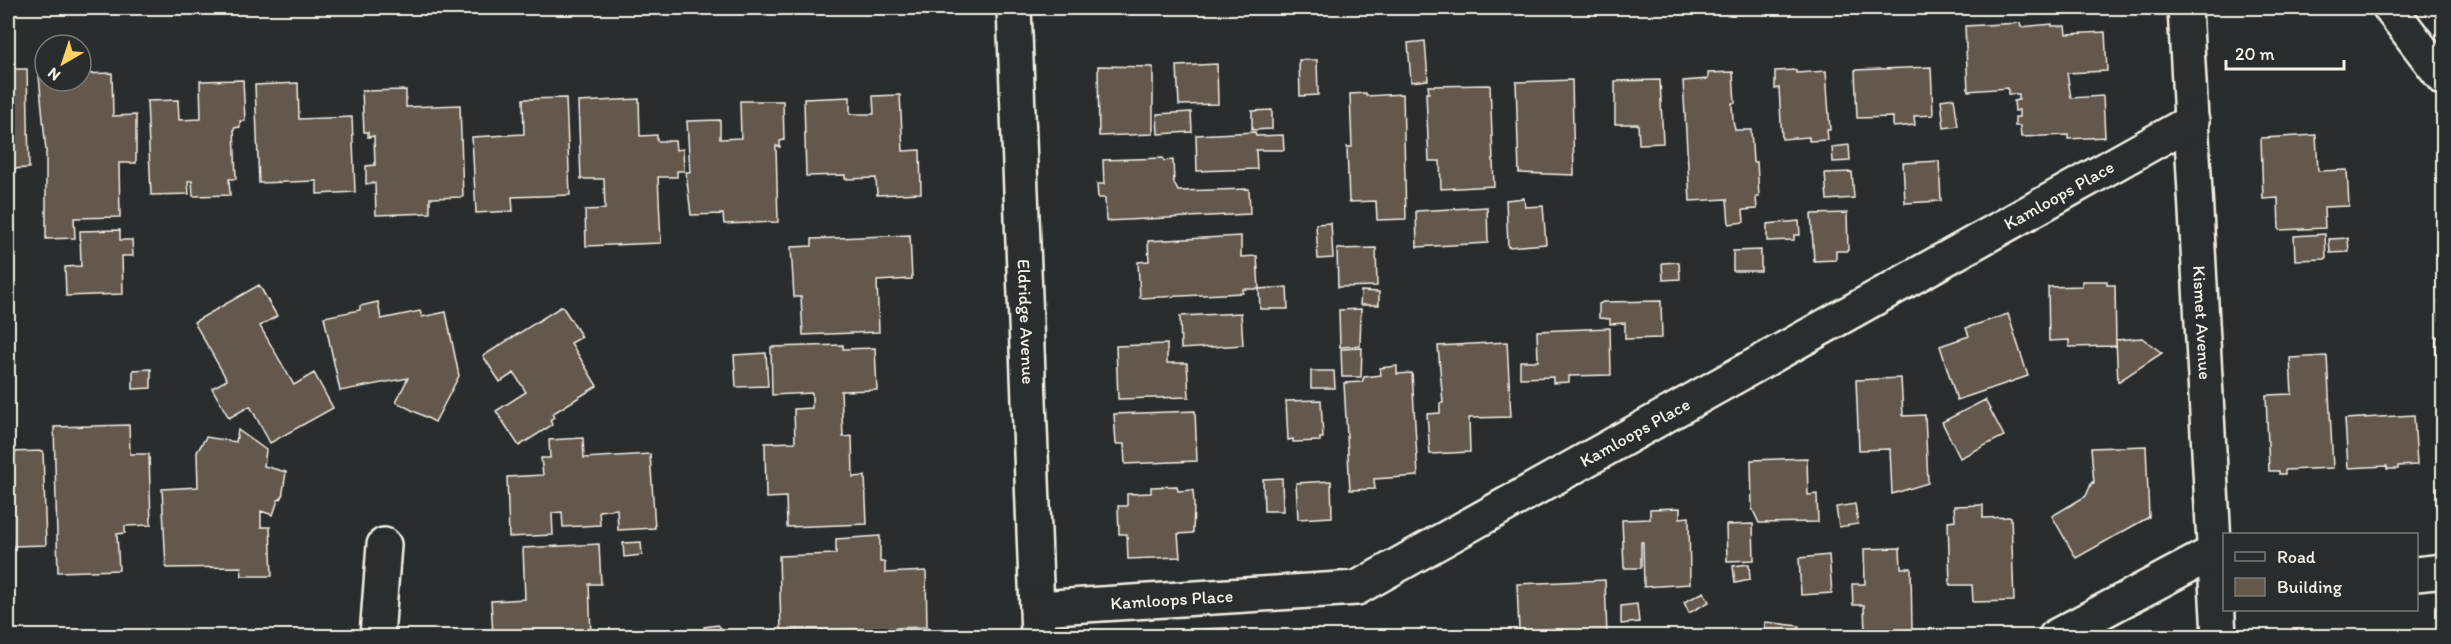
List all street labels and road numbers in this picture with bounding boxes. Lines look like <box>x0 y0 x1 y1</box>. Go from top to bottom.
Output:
street label: Kamloops Place <box>2000 156 2118 235</box>
street label: Eldridge Avenue <box>1013 259 1039 385</box>
street label: Kismet Avenue <box>2188 265 2216 380</box>
street label: Kamloops Place <box>1576 393 1694 472</box>
street label: Kamloops Place <box>1110 585 1234 614</box>

